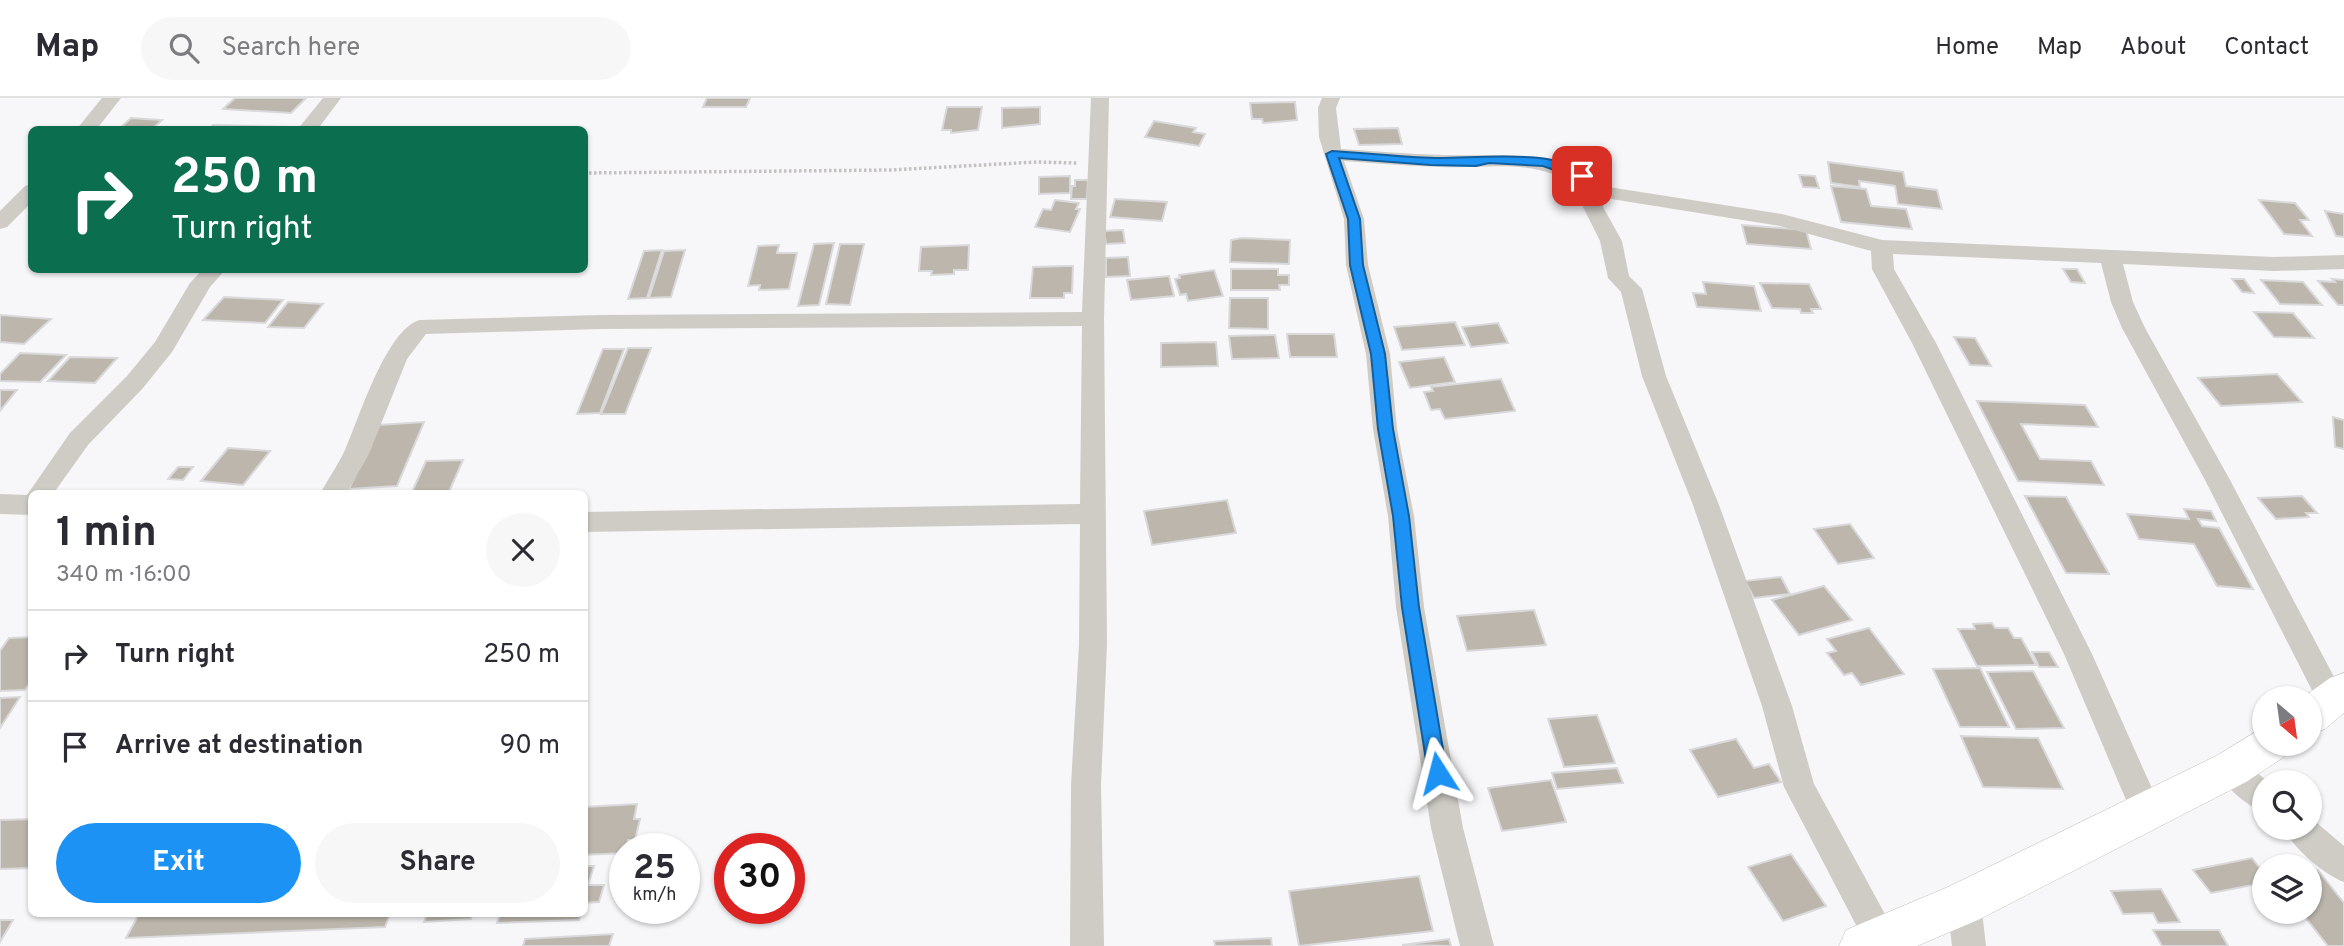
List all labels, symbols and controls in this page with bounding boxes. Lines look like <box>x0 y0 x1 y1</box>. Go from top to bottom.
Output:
search box <box>141 17 631 80</box>
text: Map <box>35 27 99 69</box>
icon: search <box>165 29 203 67</box>
text: Search here <box>221 32 360 65</box>
text: Home <box>1935 33 1999 63</box>
text: Map <box>2037 33 2082 63</box>
text: About <box>2120 33 2186 63</box>
text: Contact <box>2224 33 2309 63</box>
pin <box>1552 146 1612 206</box>
text: 250 m <box>171 149 318 211</box>
icon: right <box>56 154 147 245</box>
icon: arrive <box>1563 157 1601 195</box>
text: Turn right <box>171 210 313 250</box>
text: 1 min <box>56 508 157 561</box>
button: close <box>486 513 560 587</box>
text: 340 m · 16:00 <box>56 561 191 590</box>
icon: right <box>56 637 94 675</box>
text: Turn right <box>115 639 235 672</box>
text: 250 m <box>483 639 560 672</box>
north arrow <box>2252 686 2322 756</box>
map controls <box>2252 686 2322 924</box>
icon: arrive <box>56 728 94 766</box>
text: Arrive at destination <box>115 730 363 763</box>
text: 90 m <box>500 730 560 763</box>
position arrow <box>1401 736 1475 810</box>
button: search <box>2252 770 2322 840</box>
button: Exit <box>56 823 301 903</box>
button: Share <box>315 823 560 903</box>
speed limit sign: 30 <box>714 833 805 924</box>
text: 25 <box>633 847 676 891</box>
button: layers <box>2252 854 2322 924</box>
text: km/h <box>633 884 676 907</box>

